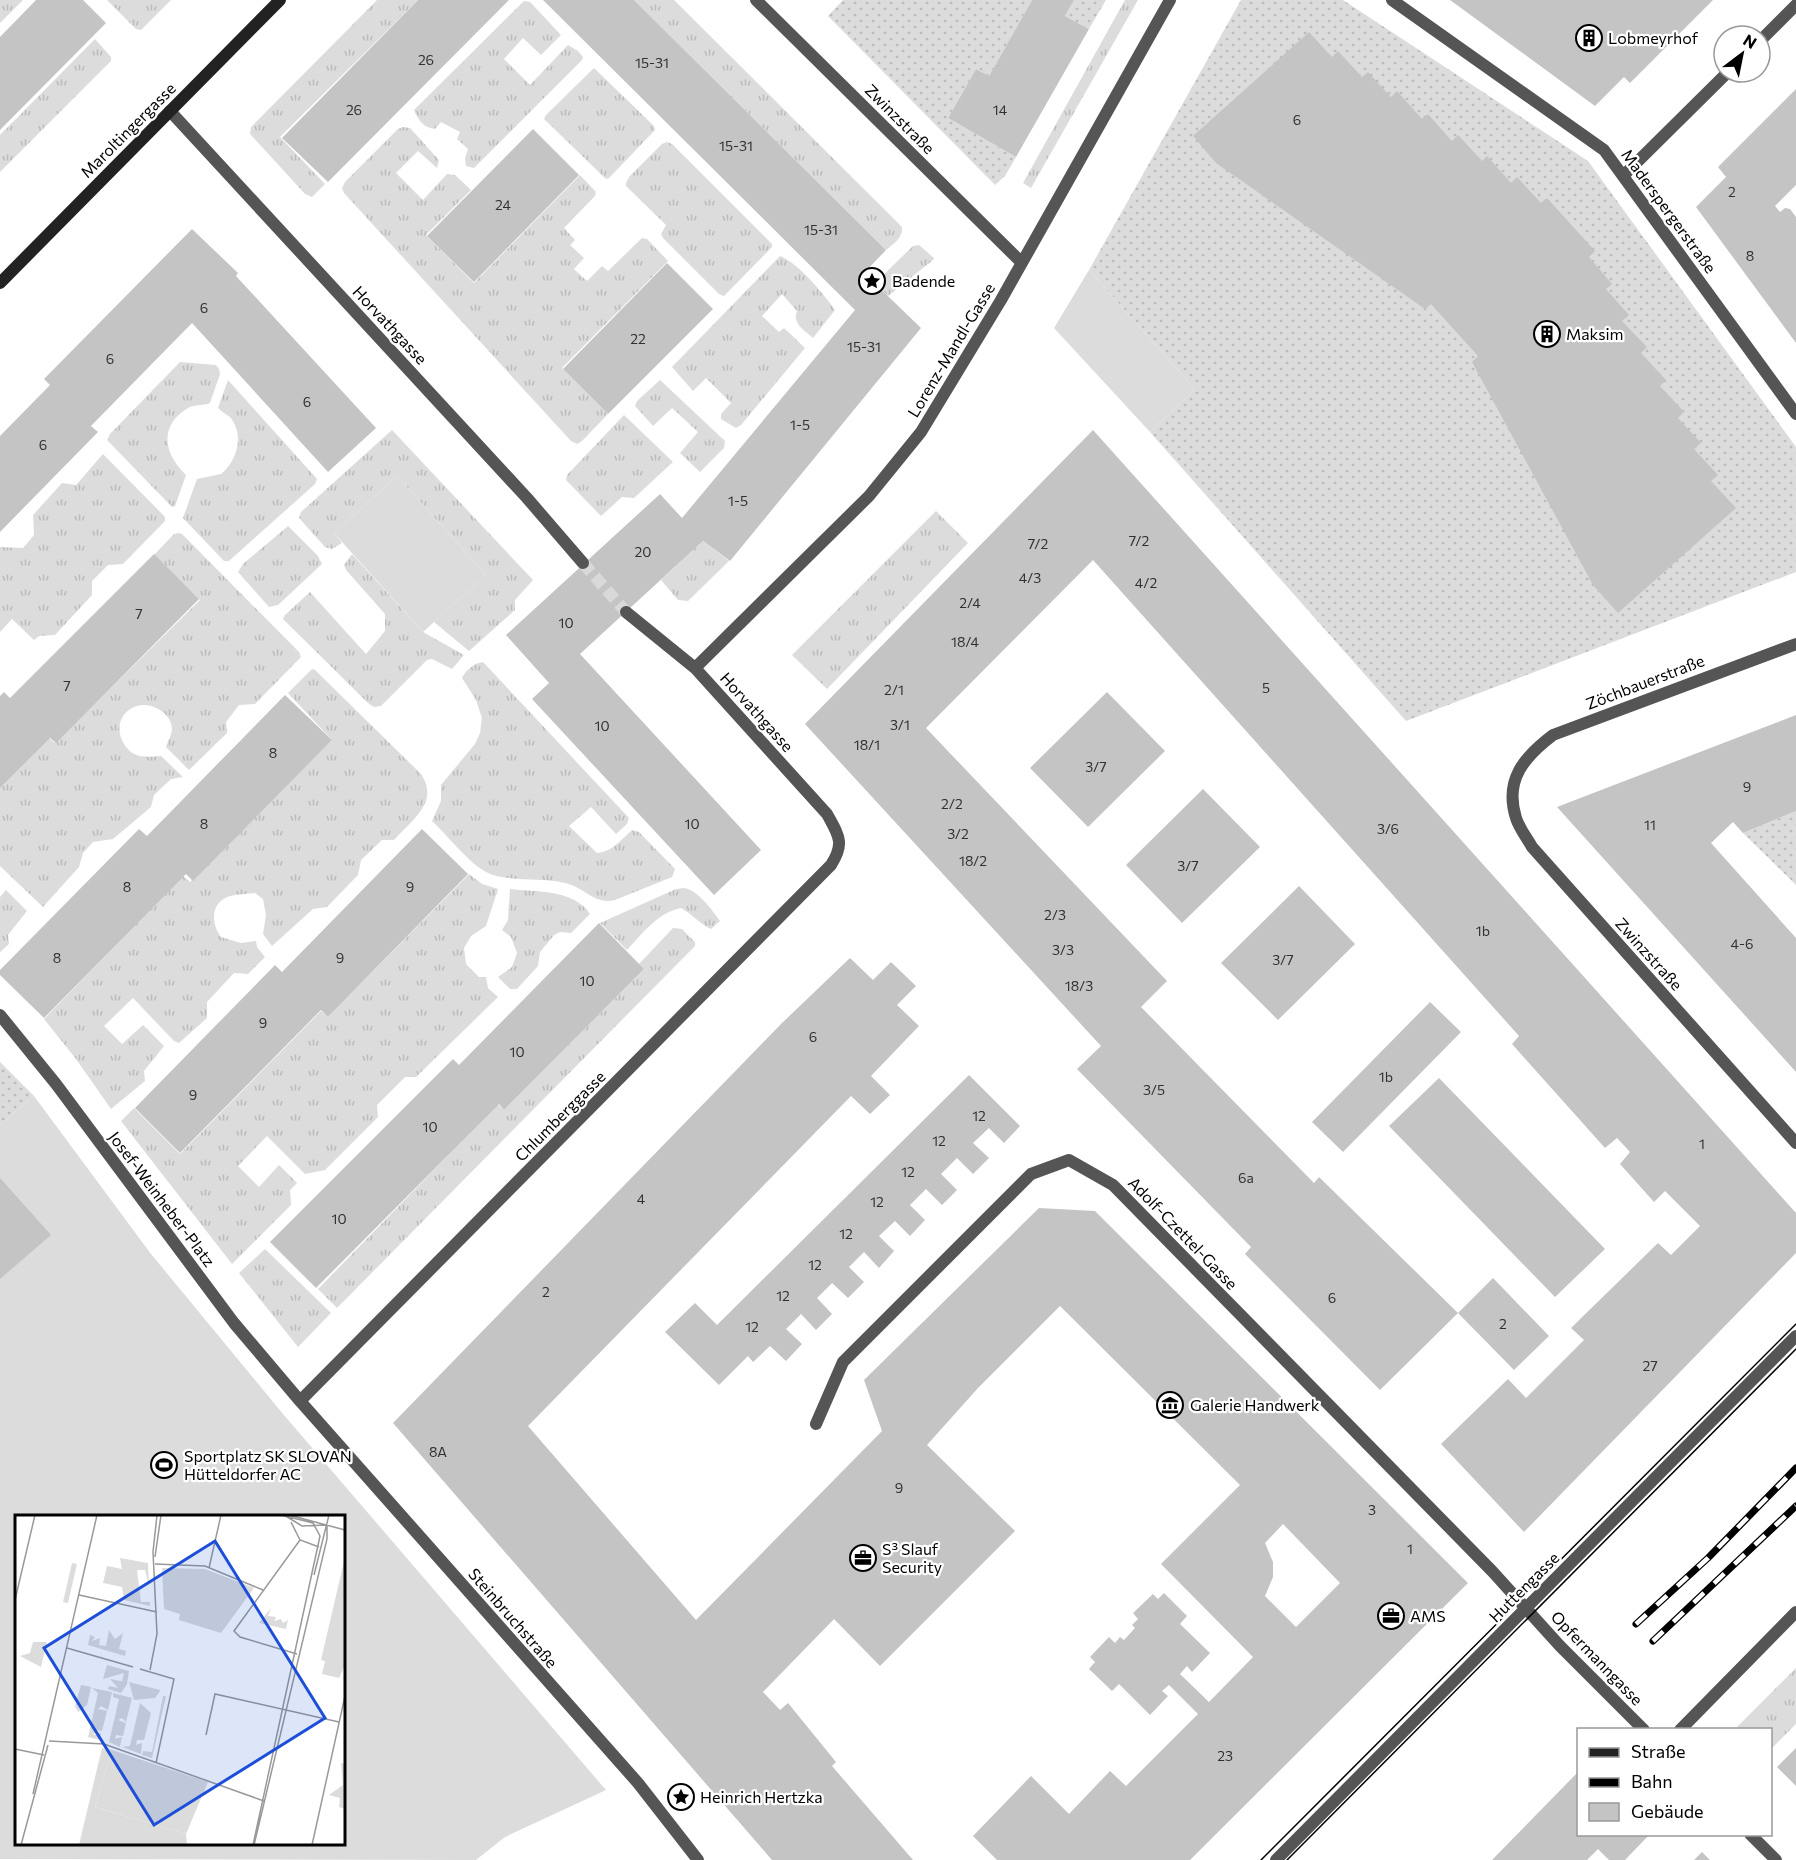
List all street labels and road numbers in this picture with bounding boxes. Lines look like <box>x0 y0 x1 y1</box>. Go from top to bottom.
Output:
street label: Maroltingergasse <box>76 78 179 181</box>
street label: Zwinzstraße <box>862 80 939 157</box>
street label: Maderspergerstraße <box>1618 145 1721 276</box>
street label: Lorenz-Mandl-Gasse <box>903 279 998 420</box>
street label: Horvathgasse <box>349 282 431 368</box>
street label: Zöchbauerstraße <box>1583 650 1707 713</box>
street label: Horvathgasse <box>717 668 798 755</box>
street label: Zwinzstraße <box>1612 914 1687 994</box>
street label: Chlumberggasse <box>511 1067 609 1165</box>
street label: Josef-Weinheber-Platz <box>105 1127 219 1270</box>
street label: Adolf-Czettel-Gasse <box>1125 1173 1242 1293</box>
street label: Huttengasse <box>1485 1548 1563 1626</box>
street label: Steinbruchstraße <box>465 1564 562 1671</box>
street label: Opfermanngasse <box>1548 1607 1647 1709</box>

